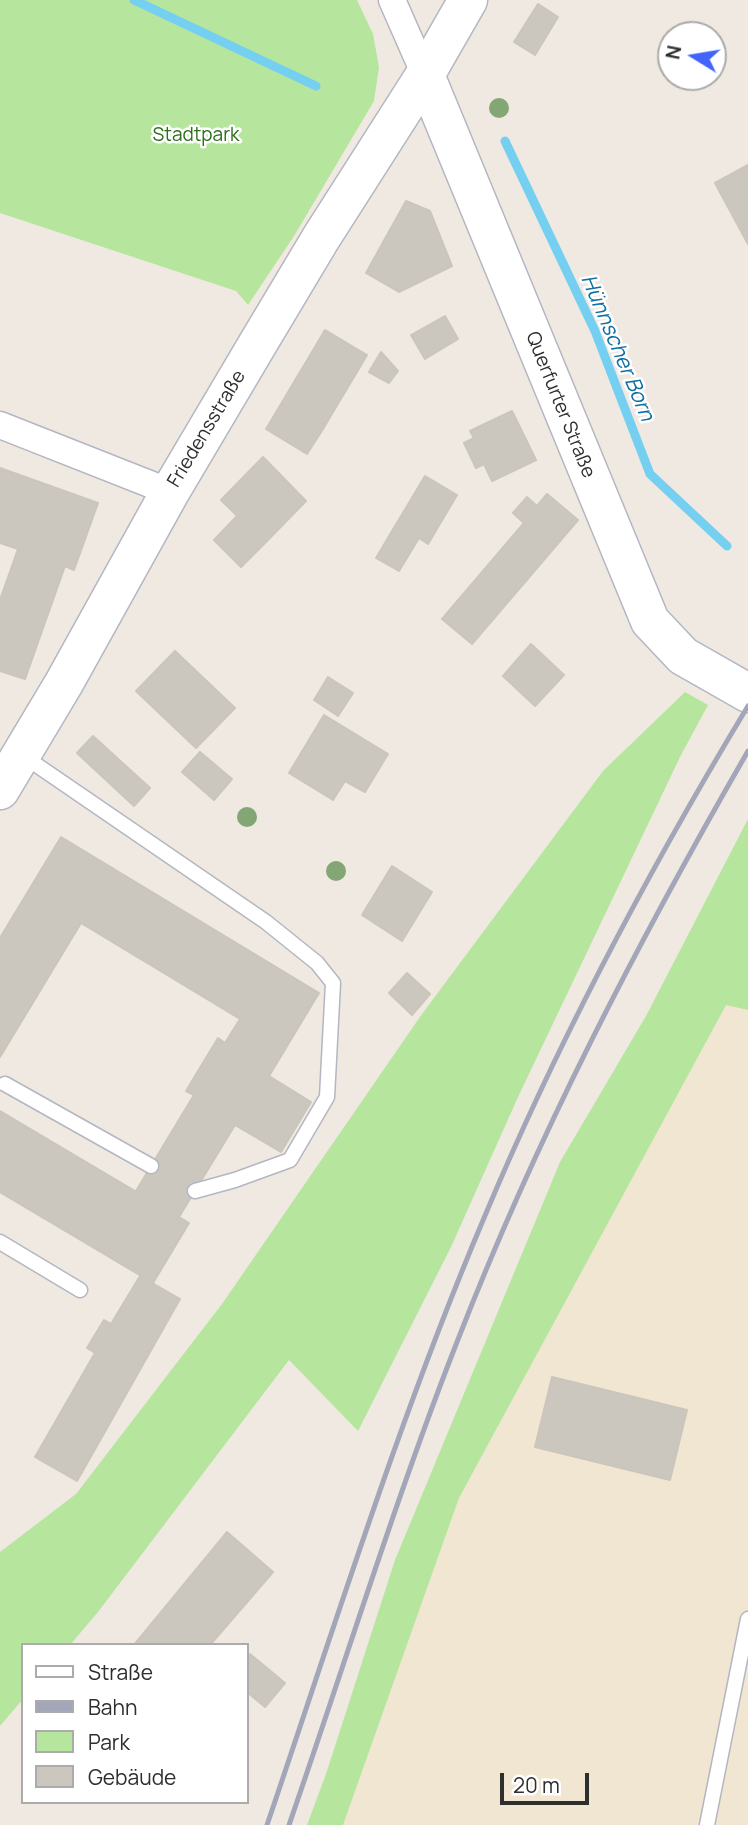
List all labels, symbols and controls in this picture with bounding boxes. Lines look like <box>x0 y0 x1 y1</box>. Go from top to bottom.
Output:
north arrow <box>657 21 727 91</box>
text: N <box>659 43 687 62</box>
park label: Stadtpark <box>153 125 239 147</box>
water label: Hünnscher Born <box>575 271 659 425</box>
street label: Querfurter Straße <box>520 329 600 481</box>
street label: Friedensstraße <box>163 366 251 492</box>
legend <box>21 1643 248 1804</box>
text: Straße <box>88 1658 153 1686</box>
text: Bahn <box>88 1693 138 1721</box>
text: Park <box>88 1728 130 1756</box>
scale bar <box>503 1758 592 1802</box>
text: Gebäude <box>88 1763 176 1791</box>
text: 20 m <box>513 1771 560 1799</box>

